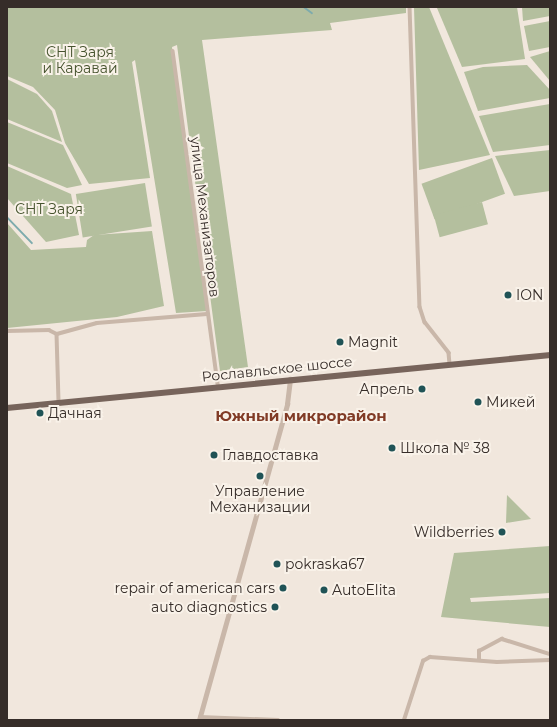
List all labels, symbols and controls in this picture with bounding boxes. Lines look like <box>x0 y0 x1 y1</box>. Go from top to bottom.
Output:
park label: СНТ Заря и Каравай <box>42 44 118 76</box>
street label: улица Механизаторов <box>187 136 223 298</box>
park label: СНТ Заря <box>15 201 83 217</box>
place label: ION <box>516 287 543 303</box>
marker: ION <box>503 290 513 300</box>
place label: Magnit <box>348 334 398 350</box>
marker: Magnit <box>335 337 345 347</box>
street label: Рославльское шоссе <box>201 353 353 385</box>
place label: Апрель <box>359 381 414 397</box>
marker: Апрель <box>417 384 427 394</box>
place label: Микей <box>486 394 535 410</box>
marker: Микей <box>473 397 483 407</box>
place label: Дачная <box>48 405 102 421</box>
district label: Южный микрорайон <box>215 407 387 425</box>
marker: Дачная <box>35 408 45 418</box>
place label: Школа № 38 <box>400 440 490 456</box>
marker: Школа № 38 <box>387 443 397 453</box>
place label: Главдоставка <box>222 447 319 463</box>
marker: Главдоставка <box>209 450 219 460</box>
marker: Управление Механизации <box>255 471 265 481</box>
place label: Управление Механизации <box>210 483 310 516</box>
place label: Wildberries <box>414 524 494 540</box>
marker: Wildberries <box>497 527 507 537</box>
place label: pokraska67 <box>285 556 365 572</box>
marker: pokraska67 <box>272 559 282 569</box>
place label: repair of american cars <box>114 580 275 596</box>
place label: AutoElita <box>332 582 396 598</box>
marker: repair of american cars <box>278 583 288 593</box>
marker: AutoElita <box>319 585 329 595</box>
place label: auto diagnostics <box>151 599 267 615</box>
marker: auto diagnostics <box>270 602 280 612</box>

